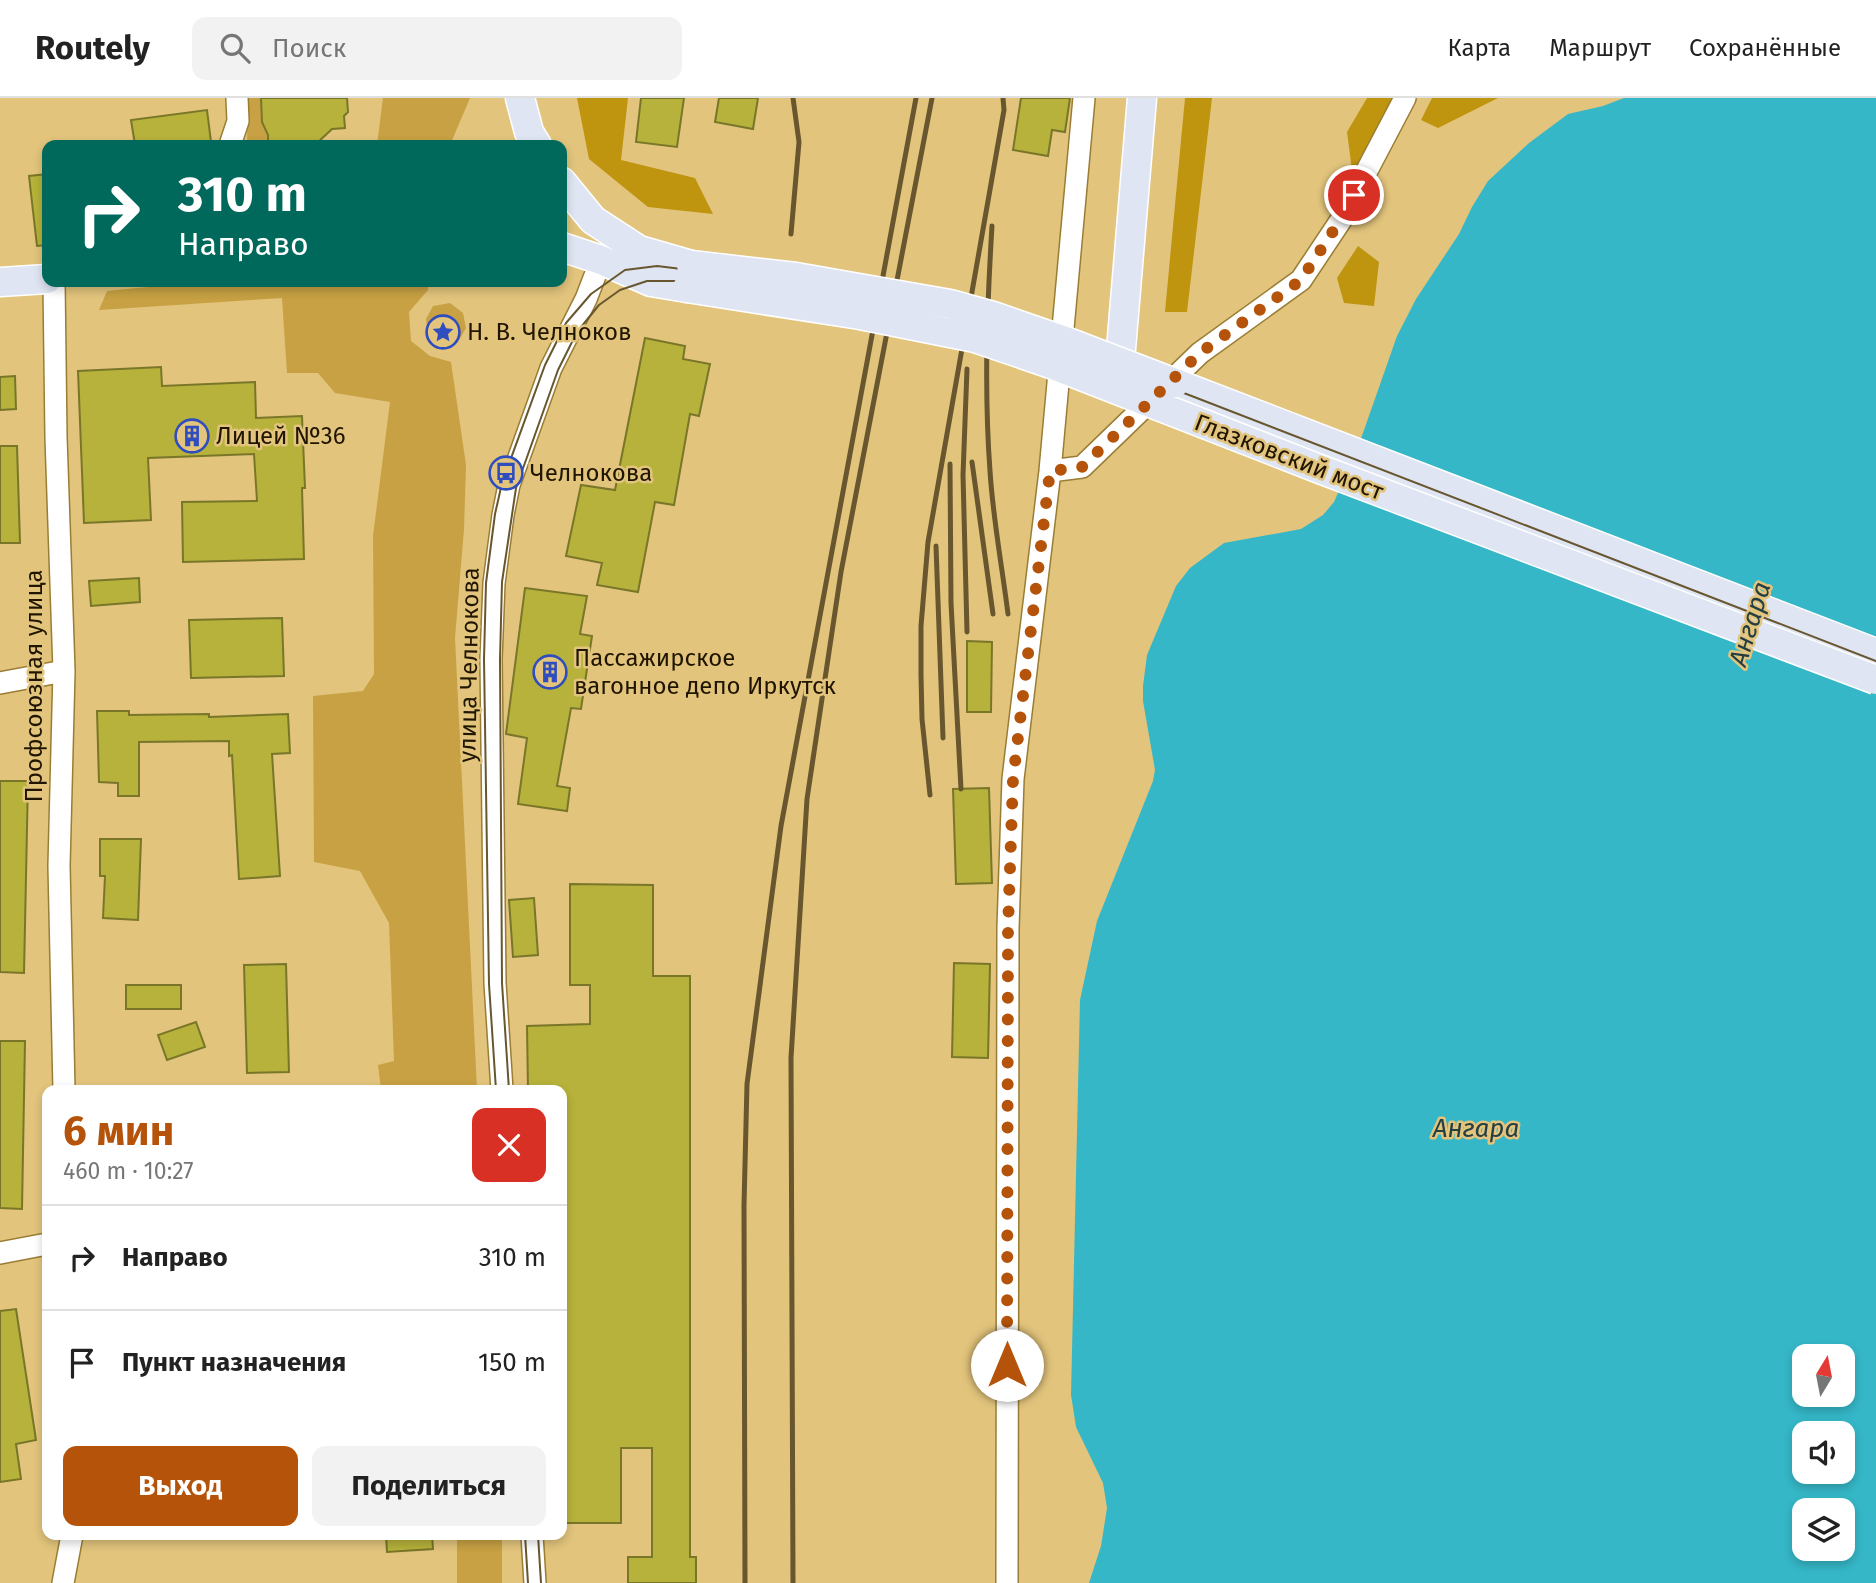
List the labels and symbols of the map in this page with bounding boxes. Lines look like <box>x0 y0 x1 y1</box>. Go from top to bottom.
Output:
pin <box>1324 165 1384 225</box>
place icon: Н. В. Челноков <box>424 313 462 351</box>
place label: Н. В. Челноков <box>467 318 632 346</box>
street label: Глазковский мост <box>1191 408 1387 506</box>
building icon: Лицей №36 <box>173 417 211 455</box>
place label: Лицей №36 <box>216 422 346 450</box>
bus stop icon: Челнокова <box>487 454 525 492</box>
place label: Челнокова <box>530 459 652 487</box>
street label: улица Челнокова <box>453 567 485 763</box>
street label: Профсоюзная улица <box>20 569 48 803</box>
water label: Ангара <box>1722 578 1777 671</box>
place label: Пассажирское вагонное депо Иркутск <box>574 644 837 700</box>
building icon: Пассажирское вагонное депо Иркутск <box>531 653 569 691</box>
water label: Ангара <box>1432 1113 1519 1144</box>
position arrow <box>970 1328 1044 1402</box>
north arrow <box>1792 1344 1855 1407</box>

